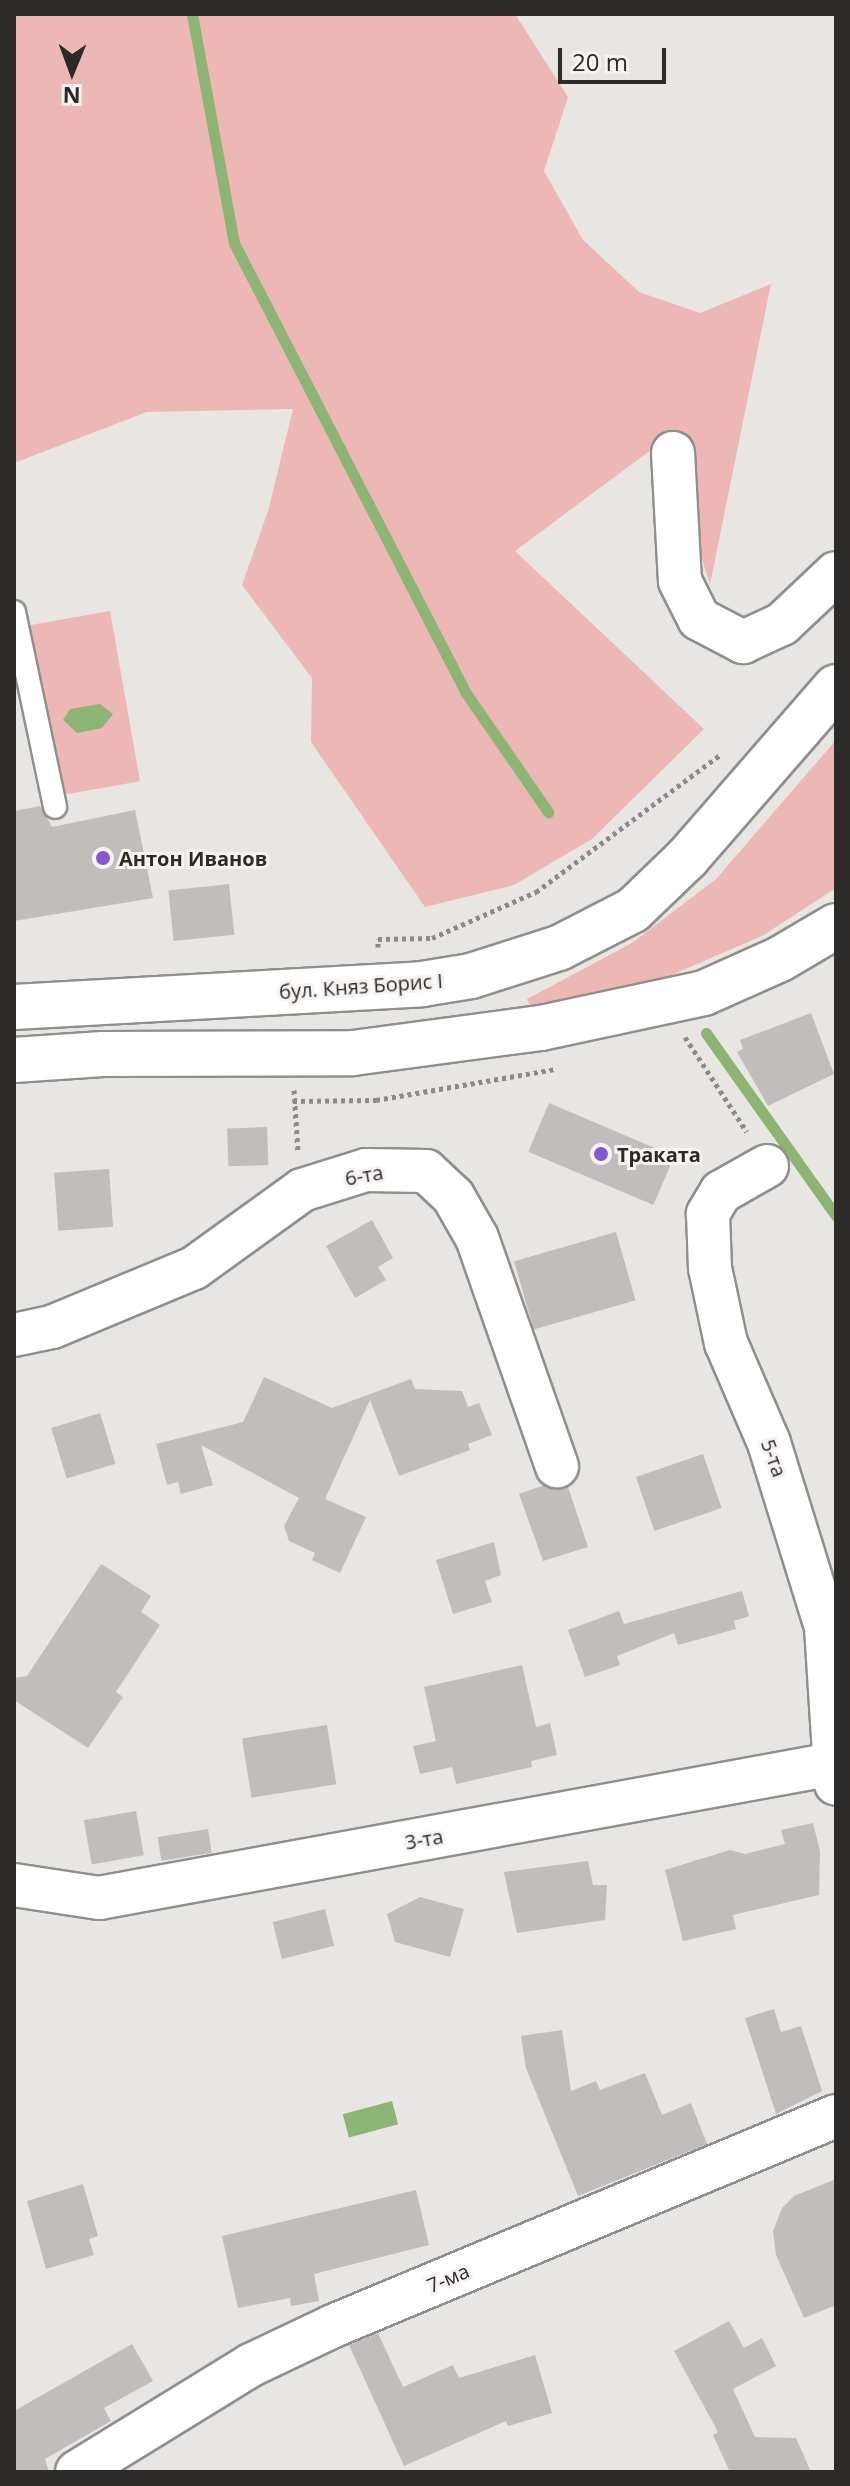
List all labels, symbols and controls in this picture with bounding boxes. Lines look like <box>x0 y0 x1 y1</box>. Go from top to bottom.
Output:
north arrow <box>32 32 112 112</box>
scale bar <box>562 32 670 82</box>
text: 20 m <box>572 45 628 78</box>
text: N <box>62 81 81 111</box>
place label: Антон Иванов <box>119 846 267 870</box>
marker: Антон Иванов <box>94 849 112 867</box>
street label: бул. Княз Борис I <box>278 968 444 1004</box>
place label: Траката <box>617 1142 701 1166</box>
marker: Траката <box>592 1145 610 1163</box>
street label: 6-та <box>343 1160 385 1190</box>
street label: 5-та <box>756 1436 792 1480</box>
street label: 3-та <box>403 1824 445 1854</box>
street label: 7-ма <box>423 2258 473 2298</box>

